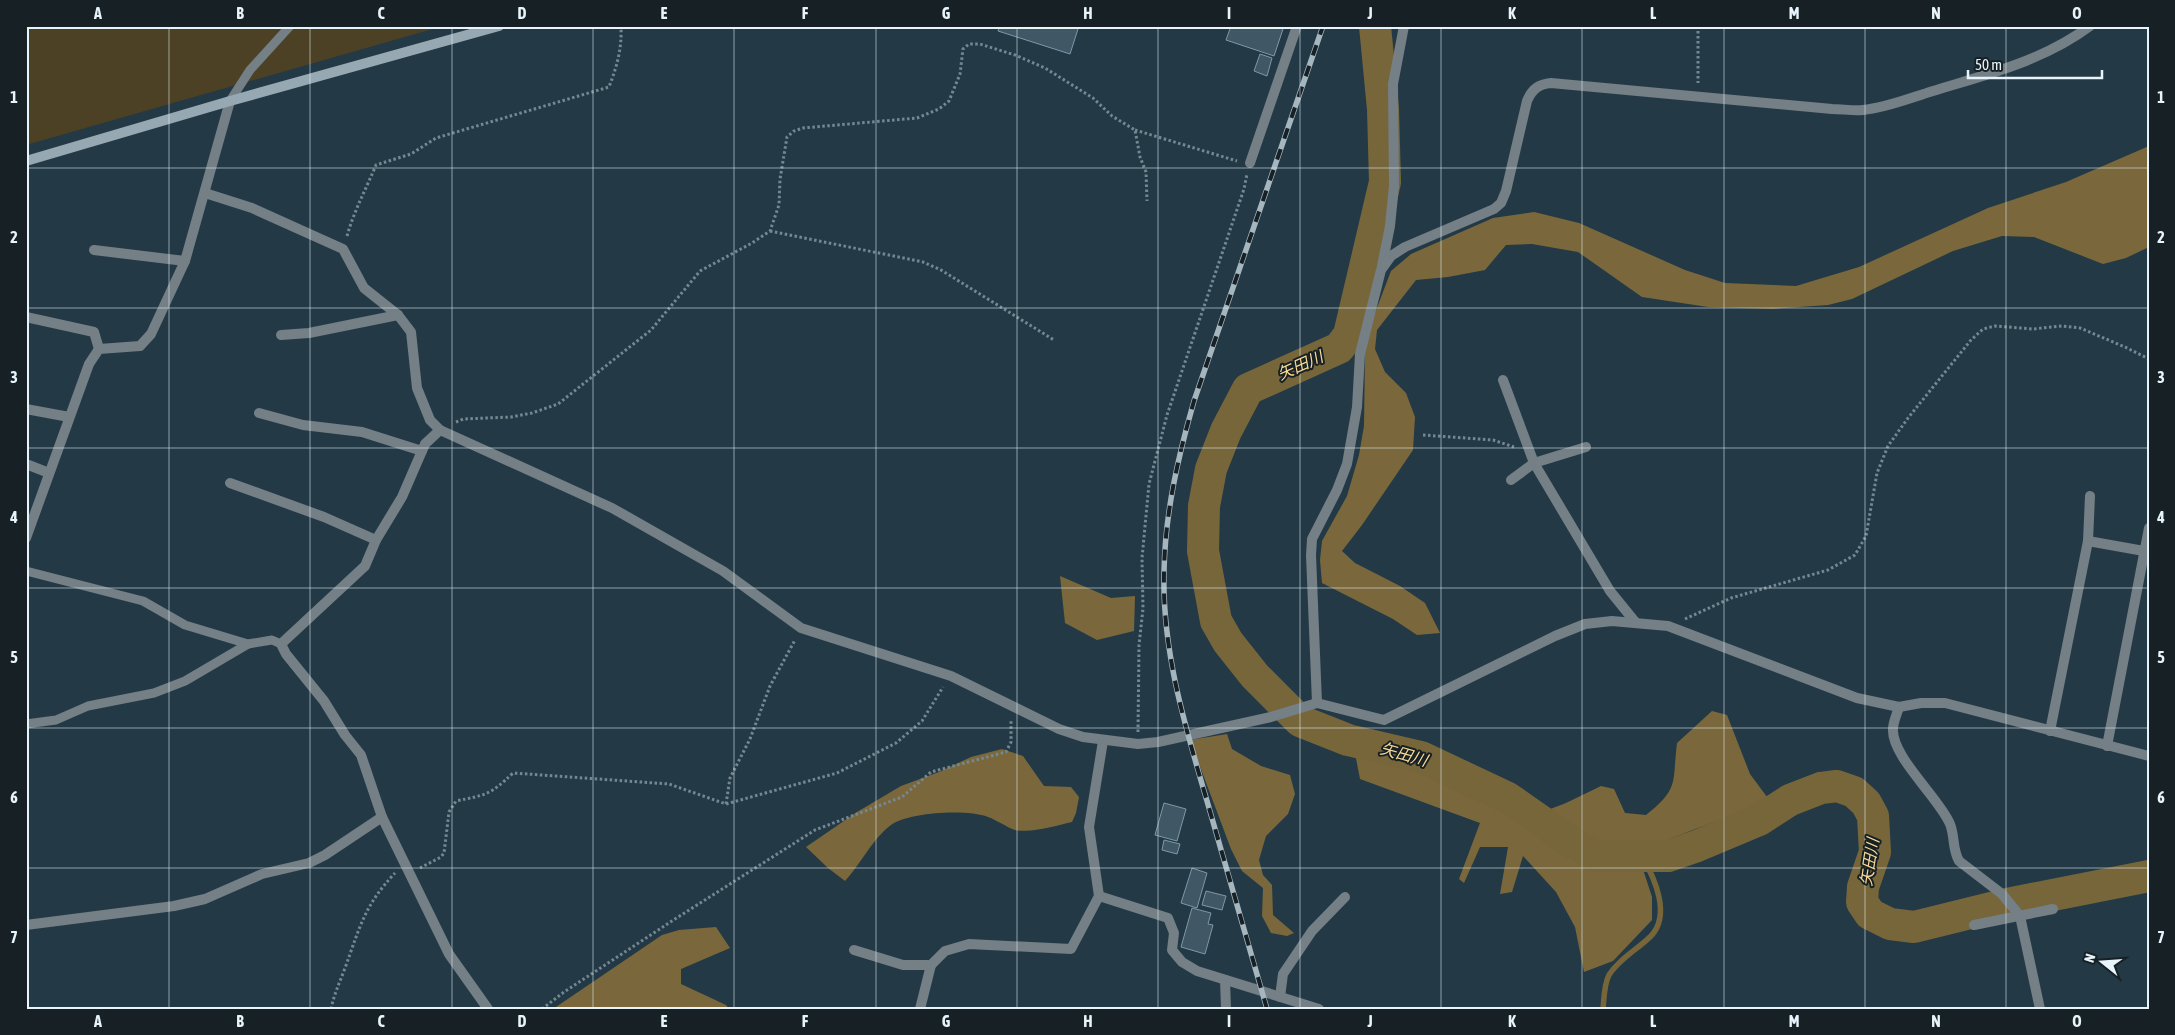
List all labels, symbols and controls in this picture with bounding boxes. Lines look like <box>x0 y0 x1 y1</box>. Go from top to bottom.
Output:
text: A <box>93 4 102 22</box>
text: B <box>236 4 244 22</box>
text: C <box>377 4 385 22</box>
text: D <box>518 4 527 22</box>
text: E <box>661 4 668 22</box>
text: F <box>802 4 809 22</box>
text: G <box>942 4 951 22</box>
text: H <box>1083 4 1093 22</box>
text: I <box>1227 4 1231 22</box>
text: J <box>1366 4 1373 22</box>
text: K <box>1508 4 1516 22</box>
text: L <box>1650 4 1657 22</box>
text: M <box>1789 4 1799 22</box>
text: N <box>1931 4 1941 22</box>
text: O <box>2072 4 2082 22</box>
scale bar <box>1968 48 2101 80</box>
text: 50 m <box>1975 56 2002 73</box>
text: 1 <box>10 88 18 106</box>
text: 1 <box>2157 88 2165 106</box>
text: 2 <box>10 228 18 246</box>
text: 2 <box>2157 228 2165 246</box>
water label: 矢田川 <box>1274 346 1327 383</box>
text: 3 <box>10 368 18 386</box>
text: 3 <box>2157 368 2165 386</box>
text: 4 <box>9 508 18 526</box>
text: 4 <box>2156 508 2165 526</box>
text: 5 <box>10 648 18 666</box>
text: 5 <box>2157 648 2165 666</box>
water label: 矢田川 <box>1378 739 1431 770</box>
text: 6 <box>10 788 18 806</box>
text: 6 <box>2157 788 2165 806</box>
water label: 矢田川 <box>1856 835 1882 887</box>
text: 7 <box>10 928 18 946</box>
text: 7 <box>2157 928 2165 946</box>
north arrow <box>2078 938 2128 988</box>
text: N <box>2081 952 2098 964</box>
text: A <box>93 1012 102 1030</box>
text: B <box>236 1012 244 1030</box>
text: C <box>377 1012 385 1030</box>
text: D <box>518 1012 527 1030</box>
text: E <box>661 1012 668 1030</box>
text: F <box>802 1012 809 1030</box>
text: G <box>942 1012 951 1030</box>
text: H <box>1083 1012 1093 1030</box>
text: I <box>1227 1012 1231 1030</box>
text: J <box>1366 1012 1373 1030</box>
text: K <box>1508 1012 1516 1030</box>
text: L <box>1650 1012 1657 1030</box>
text: M <box>1789 1012 1799 1030</box>
text: N <box>1931 1012 1941 1030</box>
text: O <box>2072 1012 2082 1030</box>

